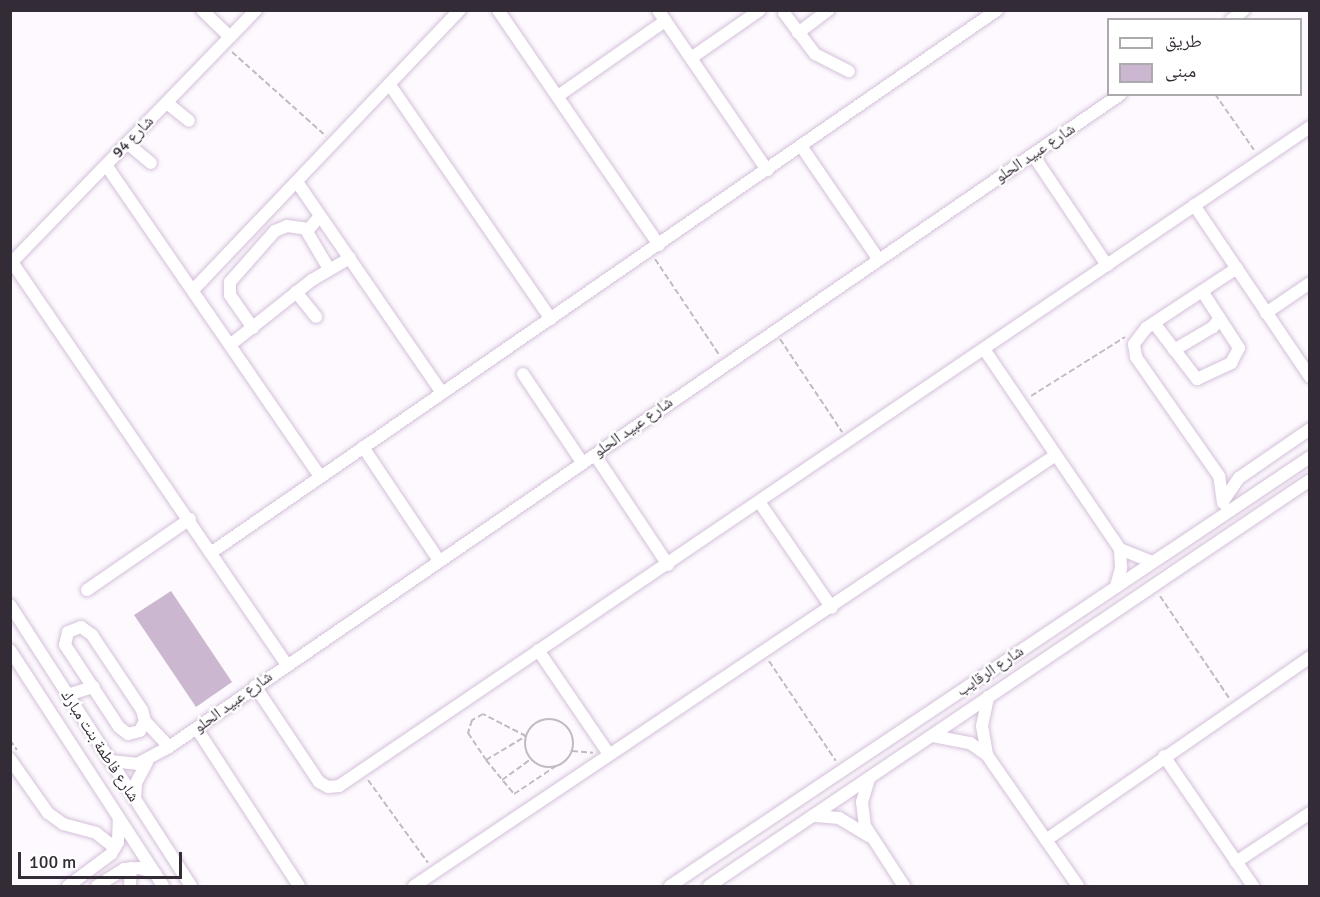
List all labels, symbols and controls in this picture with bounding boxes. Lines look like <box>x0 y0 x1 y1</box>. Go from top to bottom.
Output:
legend <box>1107 18 1302 96</box>
text: طريق <box>1165 30 1202 52</box>
text: مبنى <box>1165 60 1196 82</box>
street label: شارع 94 <box>108 112 158 162</box>
street label: شارع عبيد الحلو <box>991 119 1079 187</box>
street label: شارع عبيد الحلو <box>589 393 677 461</box>
street label: شارع الرقايب <box>953 642 1027 700</box>
street label: شارع عبيد الحلو <box>190 667 276 737</box>
street label: شارع فاطمة بنت مبارك <box>57 687 143 805</box>
scale bar <box>21 840 184 878</box>
text: 100 m <box>29 851 76 873</box>

